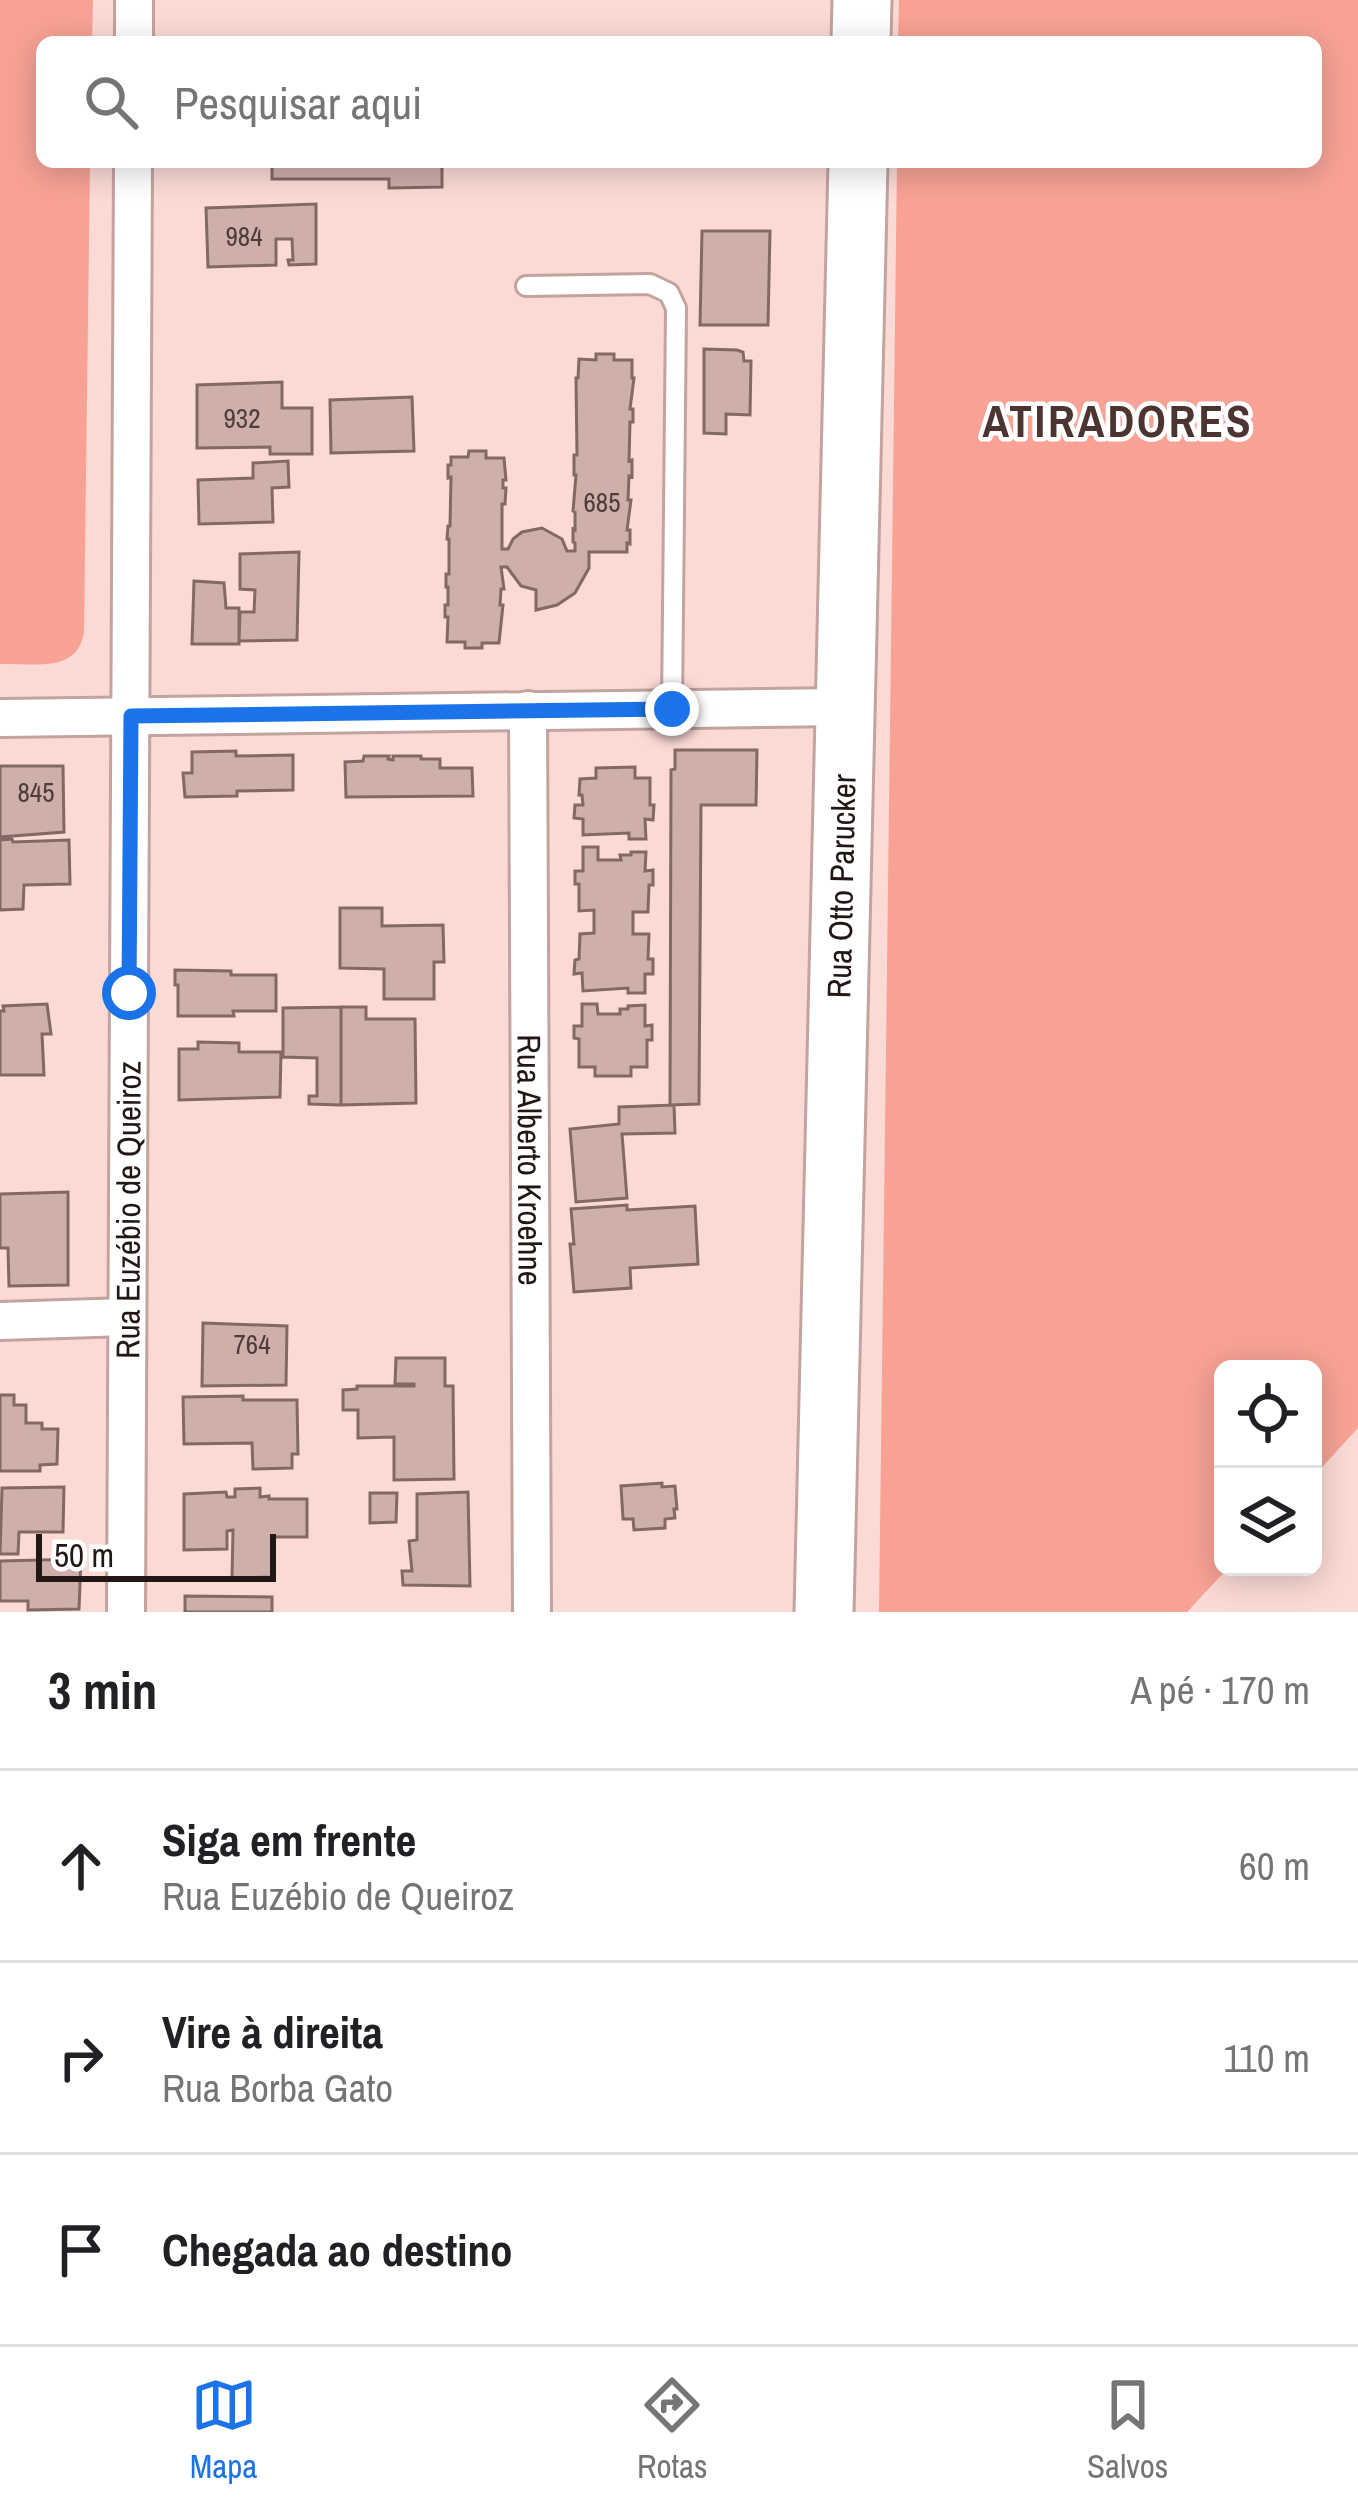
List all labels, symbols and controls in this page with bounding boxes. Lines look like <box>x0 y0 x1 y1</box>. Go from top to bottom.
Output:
search box <box>36 36 1322 168</box>
icon: search <box>78 69 144 135</box>
text: Pesquisar aqui <box>174 72 422 133</box>
house number: 984 <box>226 218 262 254</box>
district label: ATIRADORES <box>982 390 1254 451</box>
house number: 932 <box>224 400 260 436</box>
house number: 685 <box>584 484 620 520</box>
route end <box>645 682 699 736</box>
house number: 845 <box>18 774 54 810</box>
street label: Rua Otto Parucker <box>816 774 866 999</box>
route start <box>102 966 156 1020</box>
street label: Rua Alberto Kroehne <box>507 1034 553 1286</box>
street label: Rua Euzébio de Queiroz <box>105 1061 151 1359</box>
house number: 764 <box>234 1326 270 1362</box>
map controls <box>1214 1360 1322 1576</box>
button: locate <box>1214 1360 1322 1468</box>
button: layers <box>1214 1468 1322 1576</box>
scale bar <box>36 1528 276 1581</box>
text: 50 m <box>54 1533 114 1577</box>
text: 3 min <box>48 1656 157 1725</box>
text: A pé · 170 m <box>1130 1664 1310 1716</box>
text: Siga em frente <box>162 1809 416 1870</box>
icon: ahead <box>48 1833 114 1899</box>
text: 60 m <box>1239 1840 1310 1892</box>
text: Rua Euzébio de Queiroz <box>162 1870 514 1922</box>
text: Vire à direita <box>162 2001 383 2062</box>
icon: right <box>48 2025 114 2091</box>
text: 110 m <box>1223 2032 1310 2084</box>
text: Rua Borba Gato <box>162 2062 393 2114</box>
icon: arrive <box>48 2217 114 2283</box>
text: Chegada ao destino <box>162 2219 513 2280</box>
tab: Mapa <box>190 2372 257 2488</box>
tab: Rotas <box>637 2372 708 2488</box>
tab: Salvos <box>1087 2372 1168 2488</box>

